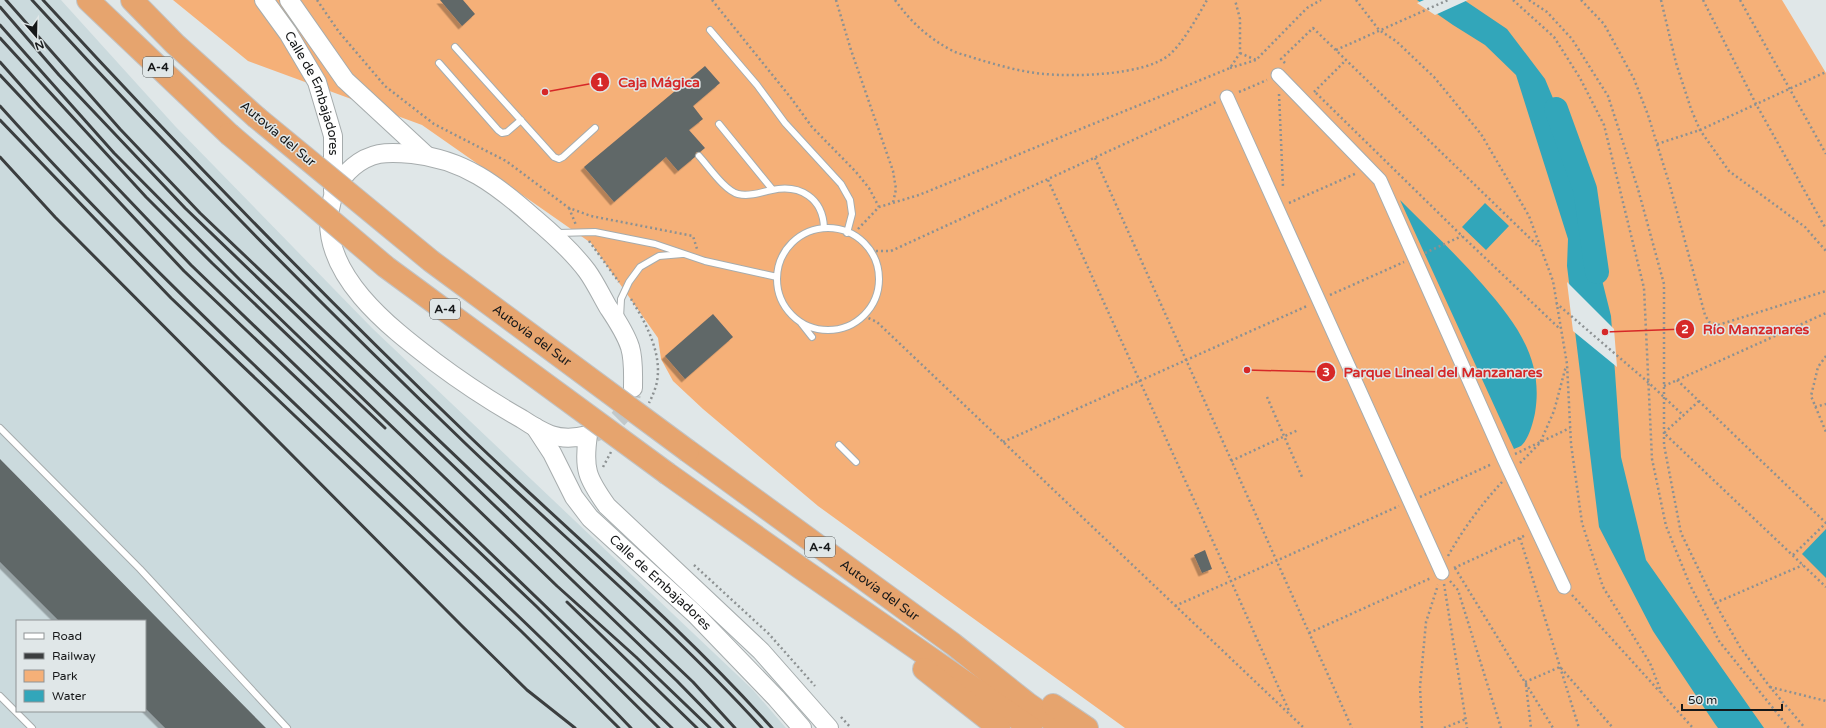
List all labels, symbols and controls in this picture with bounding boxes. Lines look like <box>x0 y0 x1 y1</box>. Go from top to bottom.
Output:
north arrow <box>16 16 56 56</box>
street label: Calle de Embajadores <box>281 29 341 156</box>
text: N <box>33 37 46 53</box>
road number: A-4 <box>143 57 173 77</box>
callout: Caja Mágica <box>590 69 708 95</box>
text: Caja Mágica <box>618 74 700 91</box>
text: 1 <box>596 75 604 89</box>
street label: Autovía del Sur <box>237 98 319 170</box>
road number: A-4 <box>430 299 460 319</box>
street label: Autovía del Sur <box>489 301 574 370</box>
callout: Río Manzanares <box>1675 316 1817 342</box>
text: Río Manzanares <box>1703 321 1810 338</box>
text: 2 <box>1681 322 1689 336</box>
callout: Parque Lineal del Manzanares <box>1316 359 1550 385</box>
text: Parque Lineal del Manzanares <box>1344 364 1543 381</box>
text: 3 <box>1322 365 1330 379</box>
street label: Calle de Embajadores <box>606 531 714 634</box>
road number: A-4 <box>805 537 835 557</box>
street label: Autovía del Sur <box>837 556 922 625</box>
legend <box>16 620 146 712</box>
text: Road <box>52 629 82 643</box>
text: Railway <box>52 649 96 663</box>
text: Park <box>52 669 78 683</box>
scale bar <box>1682 686 1782 712</box>
text: Water <box>52 689 87 703</box>
text: 50 m <box>1688 693 1717 707</box>

